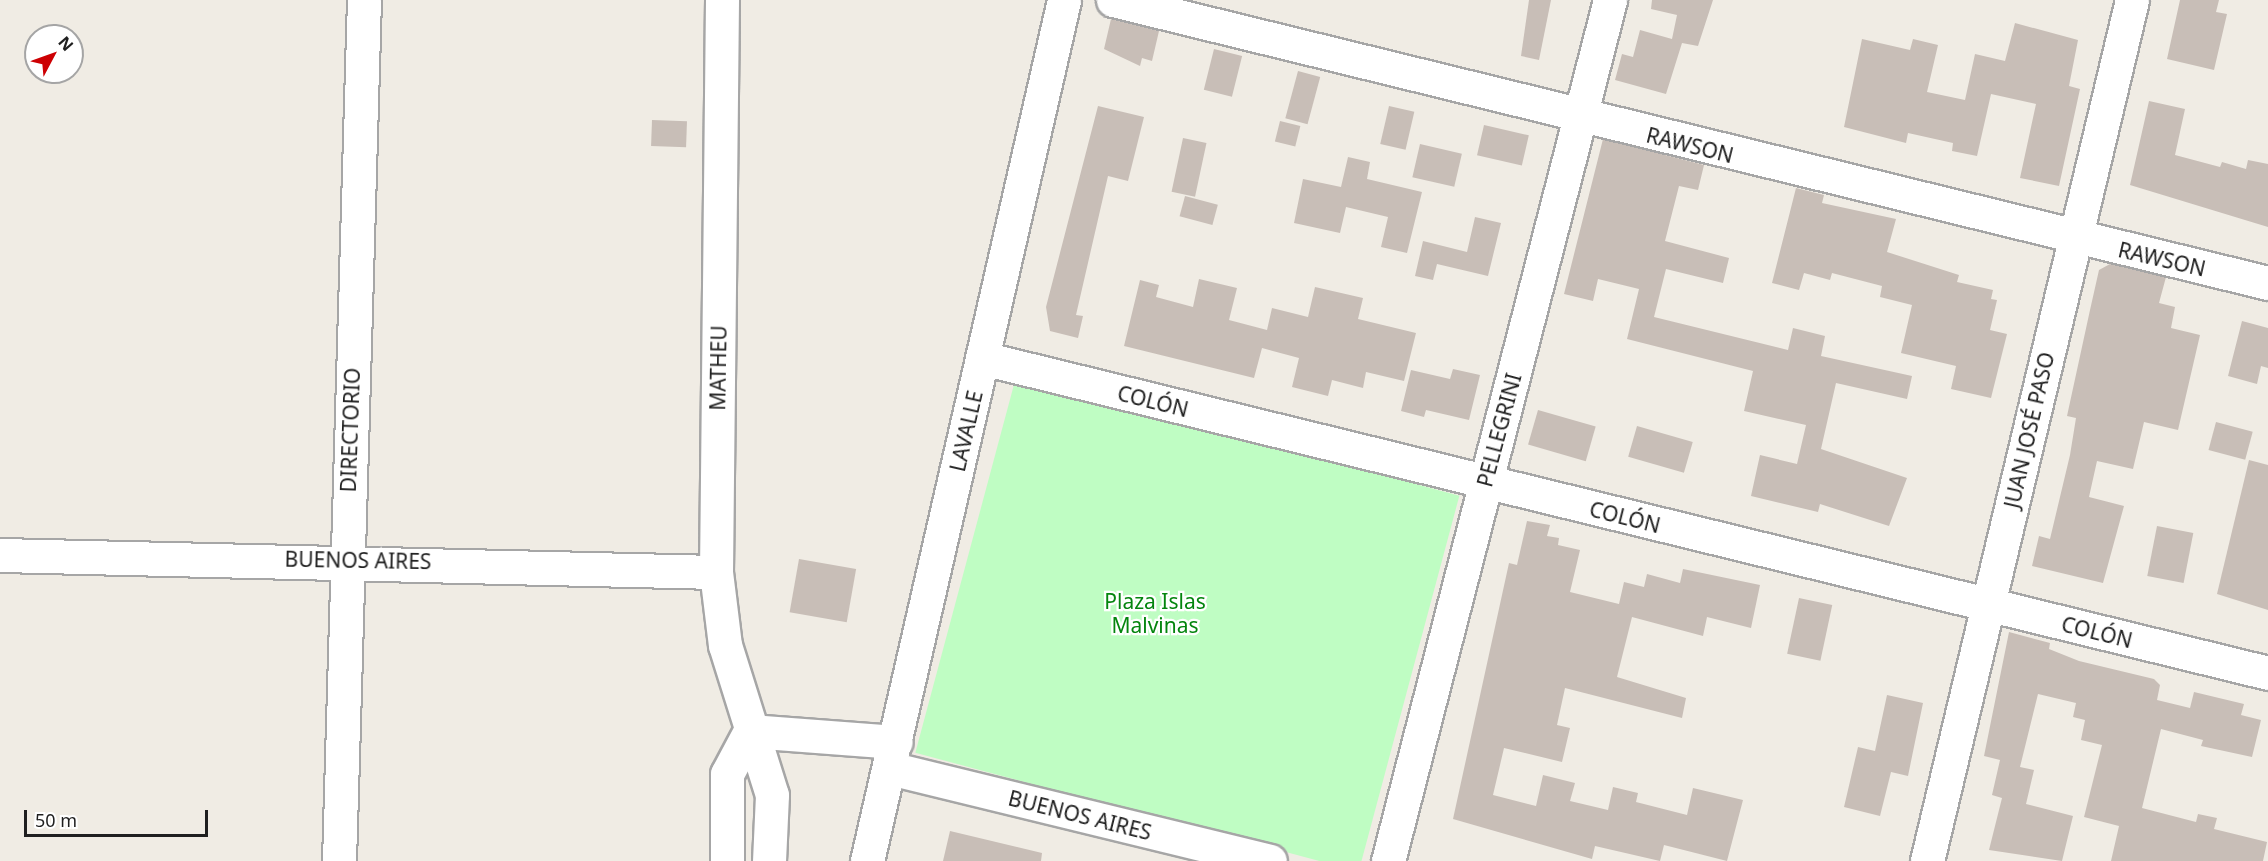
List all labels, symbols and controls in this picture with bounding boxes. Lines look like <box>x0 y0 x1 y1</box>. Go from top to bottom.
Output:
north arrow <box>24 24 84 84</box>
text: N <box>53 31 79 56</box>
street label: RAWSON <box>1644 122 1736 168</box>
street label: RAWSON <box>2116 237 2208 281</box>
street label: MATHEU <box>705 325 731 411</box>
street label: JUAN JOSÉ PASO <box>1999 349 2059 511</box>
street label: DIRECTORIO <box>335 367 365 493</box>
street label: PELLEGRINI <box>1472 370 1526 490</box>
street label: COLÓN <box>1115 380 1191 422</box>
street label: LAVALLE <box>944 388 988 474</box>
street label: COLÓN <box>1587 496 1663 538</box>
street label: BUENOS AIRES <box>284 546 432 574</box>
park label: Plaza Islas Malvinas <box>1104 588 1206 638</box>
street label: COLÓN <box>2059 611 2135 653</box>
street label: BUENOS AIRES <box>1006 785 1154 845</box>
scale bar <box>27 798 212 836</box>
text: 50 m <box>35 808 77 832</box>

